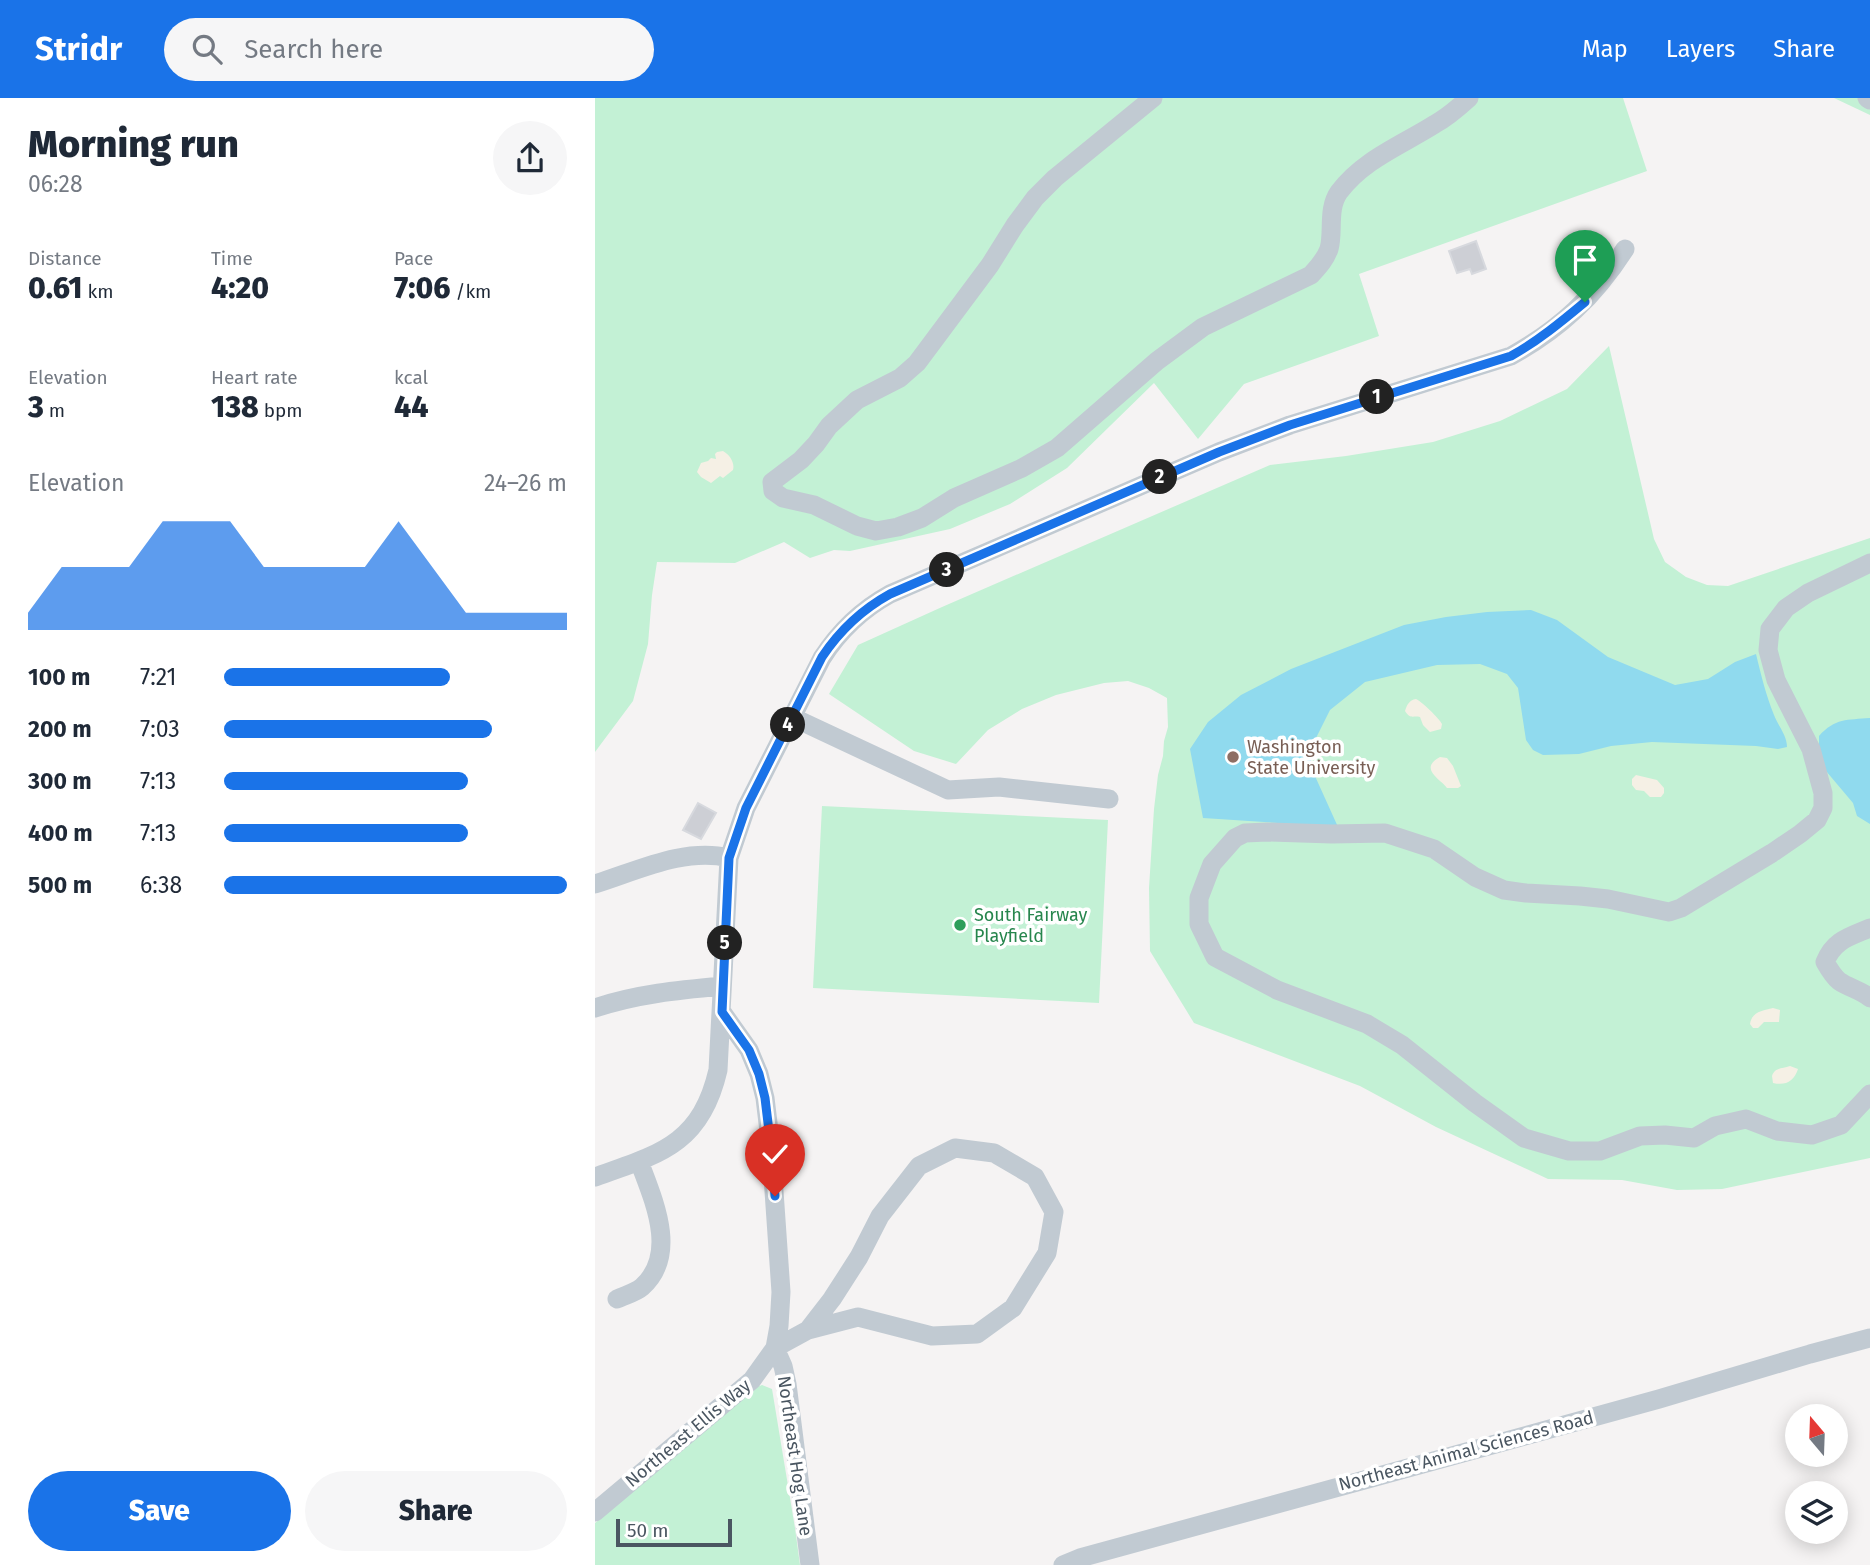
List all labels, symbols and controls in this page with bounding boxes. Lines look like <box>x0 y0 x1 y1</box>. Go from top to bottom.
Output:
search box <box>164 18 654 81</box>
text: Stridr <box>35 29 122 69</box>
icon: search <box>188 30 226 68</box>
text: Search here <box>244 34 383 65</box>
text: Map <box>1582 35 1628 63</box>
text: Layers <box>1666 35 1735 63</box>
text: Share <box>1773 35 1835 63</box>
text: Morning run <box>28 121 239 167</box>
button: share <box>493 121 567 195</box>
text: 06:28 <box>28 170 83 198</box>
pin <box>1555 230 1615 302</box>
icon: arrive <box>1566 241 1604 279</box>
text: Distance <box>28 247 102 270</box>
text: Time <box>211 247 253 270</box>
text: Pace <box>394 247 433 270</box>
text: 0.61 <box>28 270 82 306</box>
text: 4:20 <box>211 270 269 306</box>
text: 7:06 <box>394 270 450 306</box>
text: km <box>82 280 113 303</box>
text: /km <box>450 280 491 303</box>
text: Elevation <box>28 366 108 389</box>
text: Heart rate <box>211 366 298 389</box>
text: kcal <box>394 366 428 389</box>
pin: 1 <box>1359 380 1395 414</box>
text: 1 <box>1372 385 1381 408</box>
text: 3 <box>28 389 44 425</box>
text: 138 <box>211 389 259 425</box>
text: 44 <box>394 389 429 425</box>
text: m <box>44 399 65 422</box>
text: bpm <box>259 399 303 422</box>
pin: 2 <box>1143 460 1177 494</box>
text: 2 <box>1155 465 1164 488</box>
text: Elevation <box>28 469 124 497</box>
text: 24–26 m <box>484 469 567 497</box>
pin: 3 <box>929 552 965 588</box>
text: 3 <box>942 558 951 581</box>
text: 100 m <box>28 663 90 691</box>
text: 7:21 <box>140 663 177 691</box>
pin: 4 <box>771 708 805 742</box>
text: 4 <box>782 713 793 736</box>
text: 200 m <box>28 715 92 743</box>
text: 7:03 <box>140 715 180 743</box>
place label: Washington State University <box>1247 736 1375 779</box>
marker: Washington State University <box>1225 749 1241 765</box>
text: 300 m <box>28 767 92 795</box>
text: 7:13 <box>140 767 176 795</box>
text: 400 m <box>28 819 93 847</box>
text: 7:13 <box>140 819 176 847</box>
text: 500 m <box>28 871 92 899</box>
text: 6:38 <box>140 871 182 899</box>
place label: South Fairway Playfield <box>974 904 1087 947</box>
marker: South Fairway Playfield <box>952 917 968 933</box>
pin: 5 <box>708 926 743 960</box>
text: 5 <box>719 931 730 954</box>
pin <box>745 1124 805 1196</box>
icon: check <box>756 1135 794 1173</box>
street label: Northeast Ellis Way <box>621 1374 755 1492</box>
street label: Northeast Hog Lane <box>773 1374 817 1538</box>
north arrow <box>1785 1404 1848 1466</box>
map controls <box>1785 1404 1848 1544</box>
street label: Northeast Animal Sciences Road <box>1336 1406 1596 1496</box>
button: Save <box>28 1471 291 1551</box>
button: Share <box>305 1471 567 1551</box>
button: layers <box>1785 1481 1848 1544</box>
scale bar <box>616 1516 731 1548</box>
text: 50 m <box>627 1519 668 1542</box>

